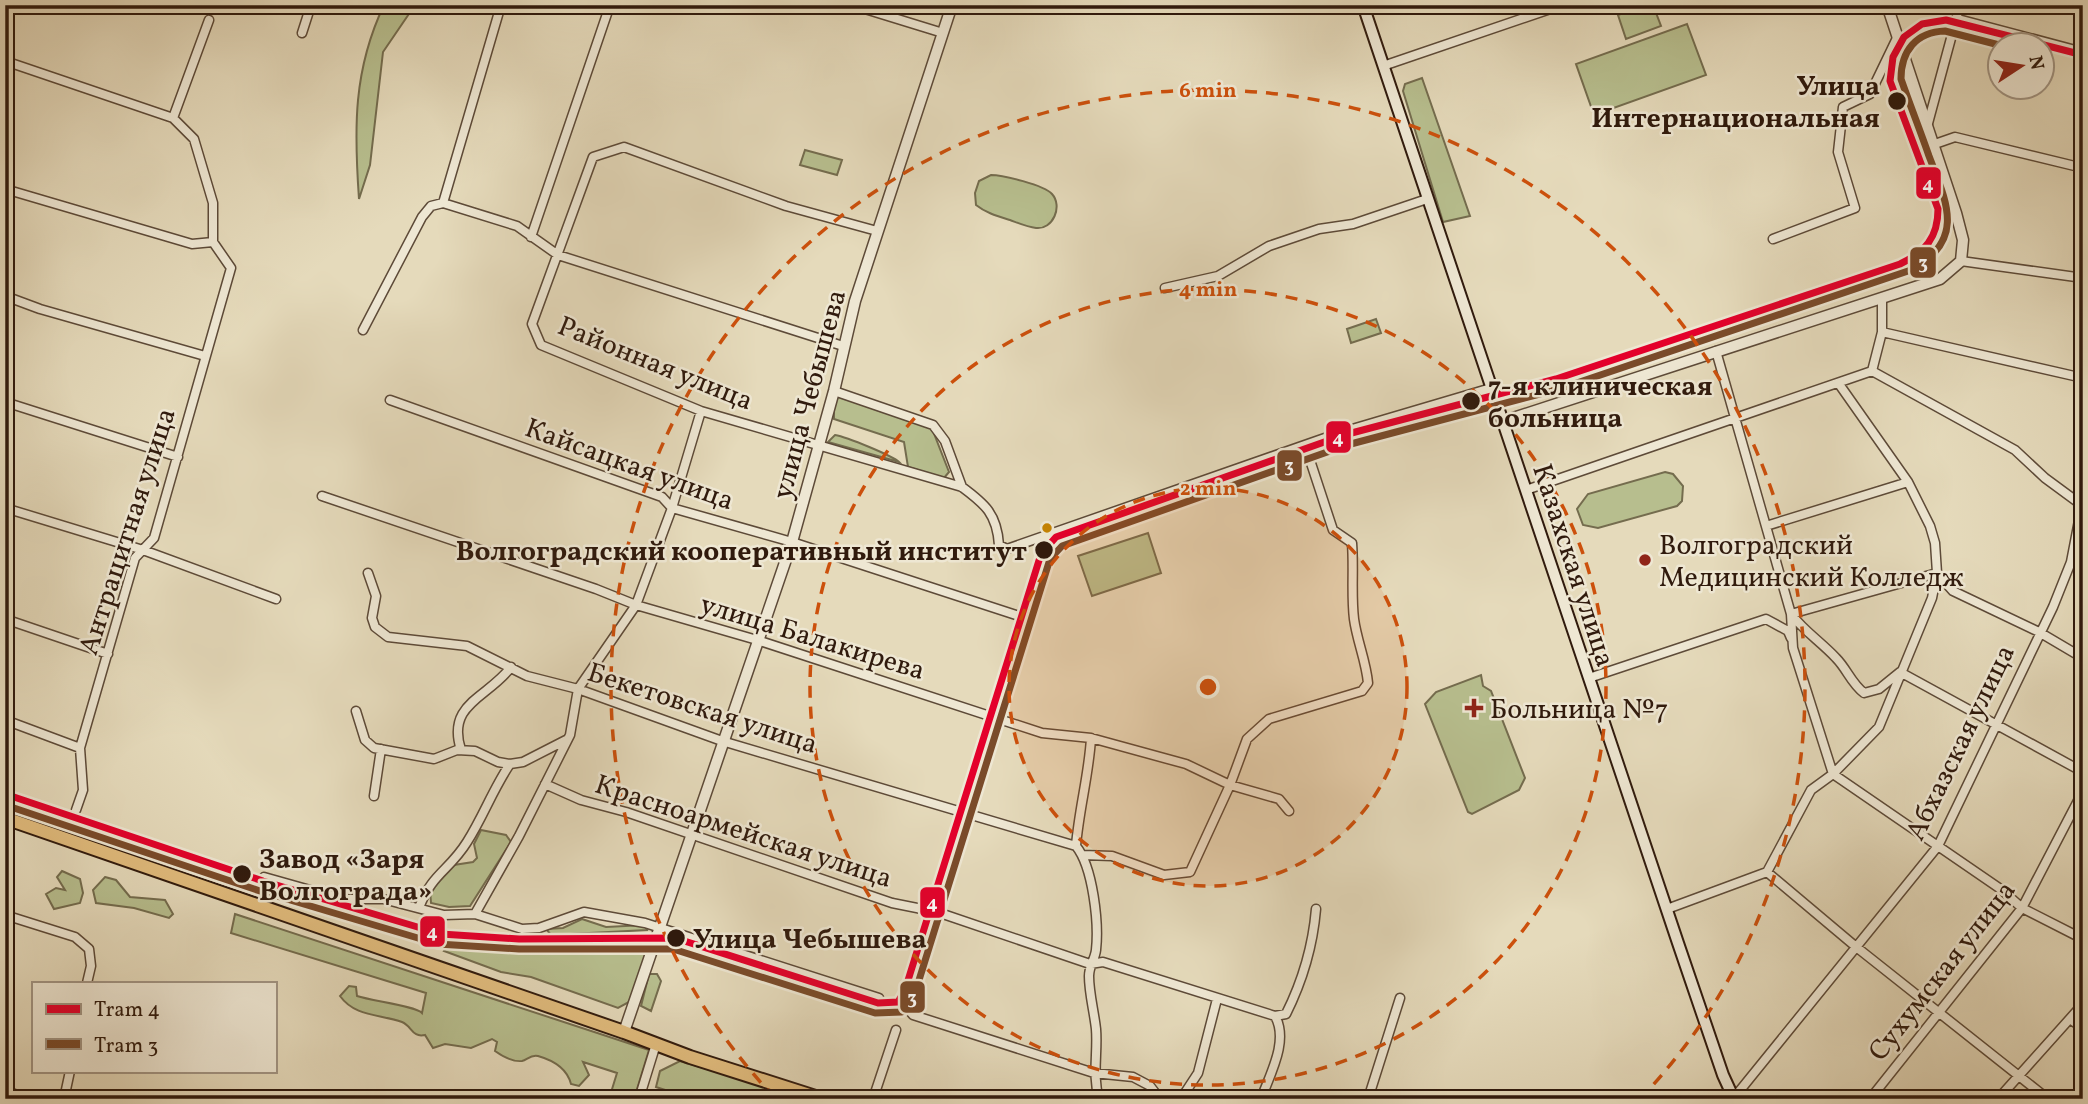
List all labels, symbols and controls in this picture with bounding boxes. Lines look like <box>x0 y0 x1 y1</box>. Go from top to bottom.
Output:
north arrow <box>1986 32 2056 102</box>
text: N <box>2022 53 2050 73</box>
place label: Улица Интернациональная <box>1591 68 1880 139</box>
text: 6 min <box>1179 77 1237 106</box>
marker: Улица Интернациональная <box>1886 90 1908 112</box>
line badge: 4 <box>1915 166 1942 200</box>
text: 4 <box>1922 172 1934 198</box>
line badge: 3 <box>1909 246 1937 279</box>
text: 3 <box>1918 251 1928 277</box>
text: 4 min <box>1179 276 1237 305</box>
street label: улица Чебышева <box>764 285 857 504</box>
street label: Районная улица <box>552 307 759 421</box>
place label: 7-я клиническая больница <box>1488 368 1713 439</box>
marker: 7-я клиническая больница <box>1460 390 1482 412</box>
street label: Антрацитная улица <box>70 403 187 660</box>
street label: Кайсацкая улица <box>519 409 739 521</box>
line badge: 4 <box>1325 420 1352 454</box>
text: 4 <box>1332 426 1344 452</box>
line badge: 3 <box>1276 449 1303 482</box>
text: 3 <box>1284 454 1294 480</box>
street label: Казахская улица <box>1521 459 1624 672</box>
text: 2 min <box>1180 475 1236 504</box>
unlabelled marker <box>1040 521 1054 535</box>
place label: Волгоградский Медицинский Колледж <box>1659 527 1964 598</box>
place label: Волгоградский кооперативный институт <box>456 533 1028 572</box>
marker: Волгоградский кооперативный институт <box>1033 539 1055 561</box>
marker: Волгоградский Медицинский Колледж <box>1637 552 1653 568</box>
street label: улица Балакирева <box>695 586 930 691</box>
street label: Абхазская улица <box>1897 639 2026 848</box>
street label: Бекетовская улица <box>582 654 822 765</box>
centre of rings <box>1196 675 1220 699</box>
place label: Больница №7 <box>1490 691 1668 730</box>
marker: Больница №7 <box>1464 698 1484 718</box>
street label: Красноармейская улица <box>590 766 897 899</box>
place label: Завод «Заря Волгограда» <box>259 841 432 912</box>
marker: Завод «Заря Волгограда» <box>231 863 253 885</box>
street label: Сухумская улица <box>1860 873 2026 1070</box>
line badge: 4 <box>919 886 946 919</box>
text: 4 <box>926 891 938 917</box>
line badge: 4 <box>419 915 446 948</box>
text: 4 <box>426 920 438 946</box>
place label: Улица Чебышева <box>693 921 927 960</box>
marker: Улица Чебышева <box>665 927 687 949</box>
line badge: 3 <box>899 980 926 1014</box>
legend <box>32 982 276 1072</box>
text: 3 <box>907 986 917 1012</box>
text: Tram 4 <box>94 996 160 1025</box>
text: Tram 3 <box>94 1032 158 1061</box>

